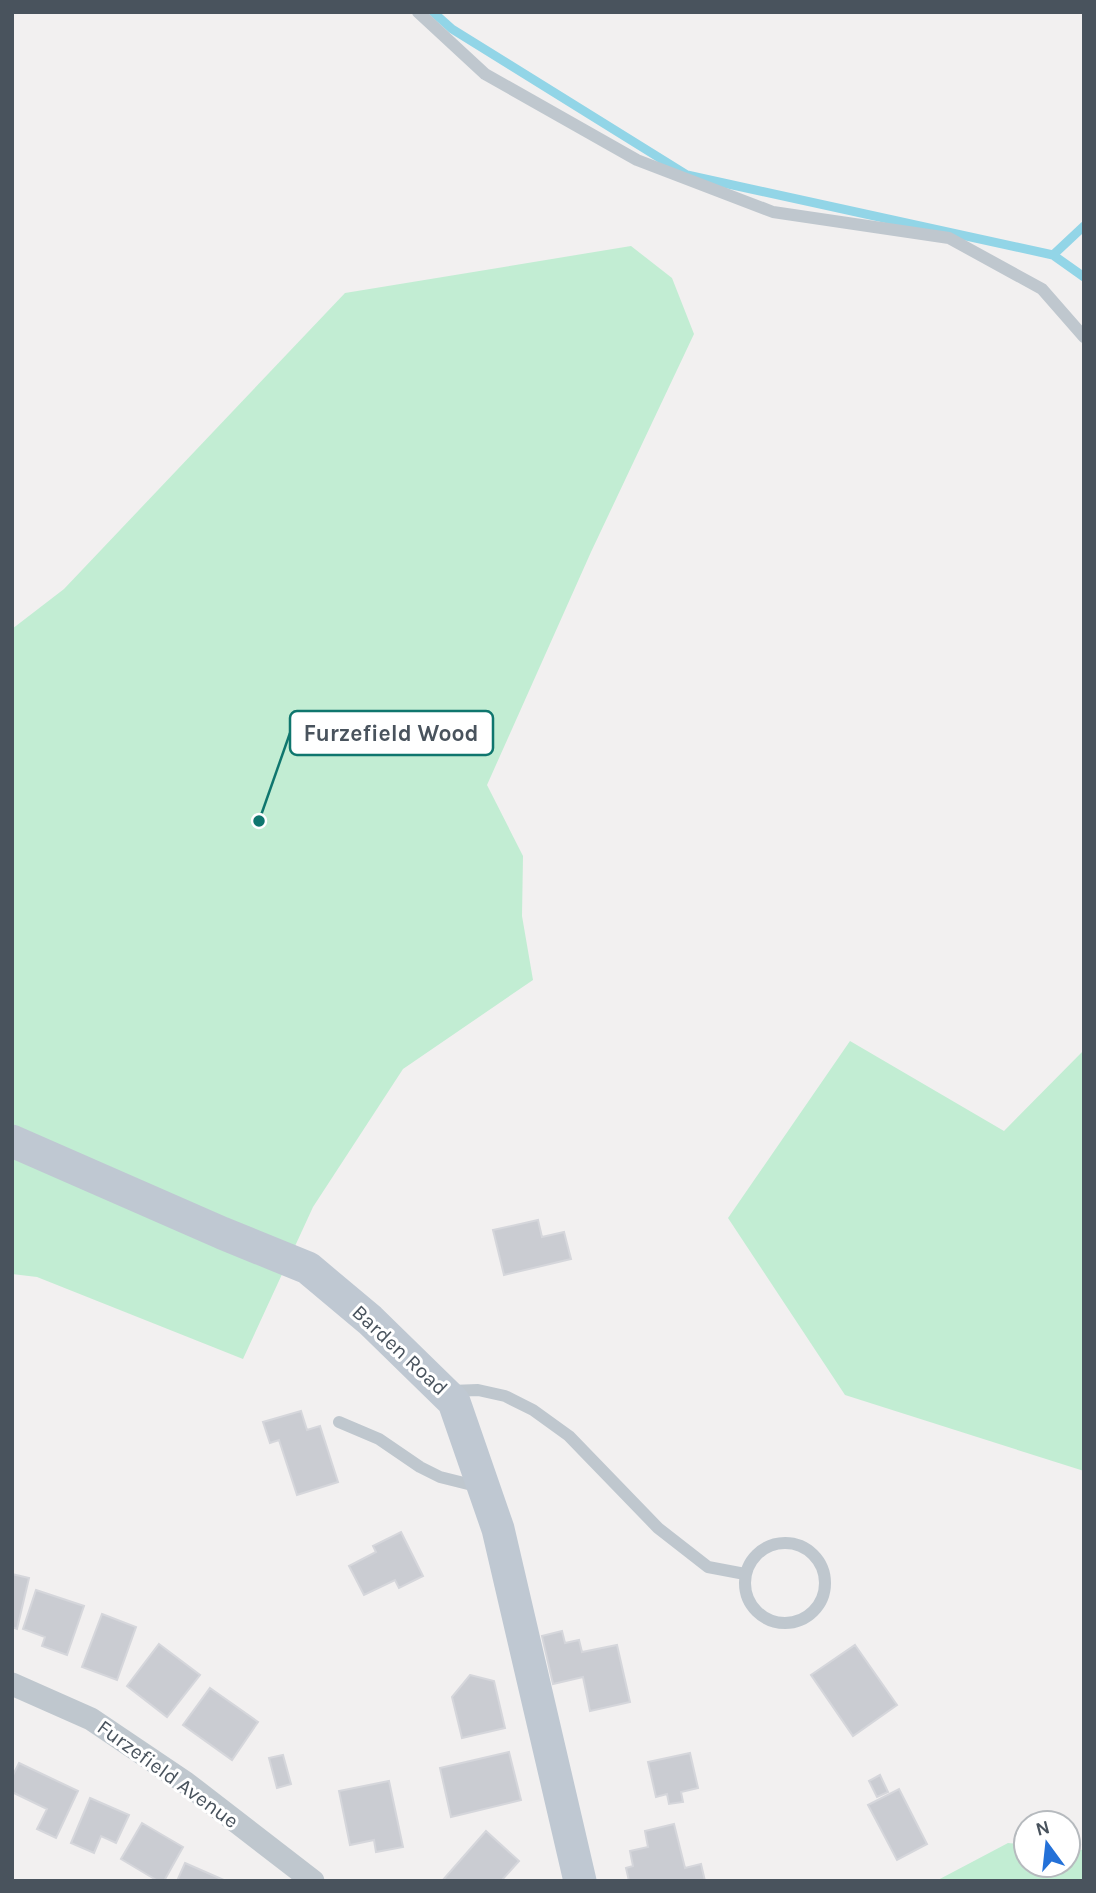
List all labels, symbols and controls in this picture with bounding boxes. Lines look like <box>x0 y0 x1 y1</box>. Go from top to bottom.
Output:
callout: Furzefield Wood <box>290 711 493 755</box>
text: Furzefield Wood <box>303 720 479 747</box>
street label: Barden Road <box>347 1300 453 1400</box>
street label: Furzefield Avenue <box>93 1715 243 1833</box>
north arrow <box>1012 1809 1082 1879</box>
text: N <box>1033 1816 1052 1841</box>

